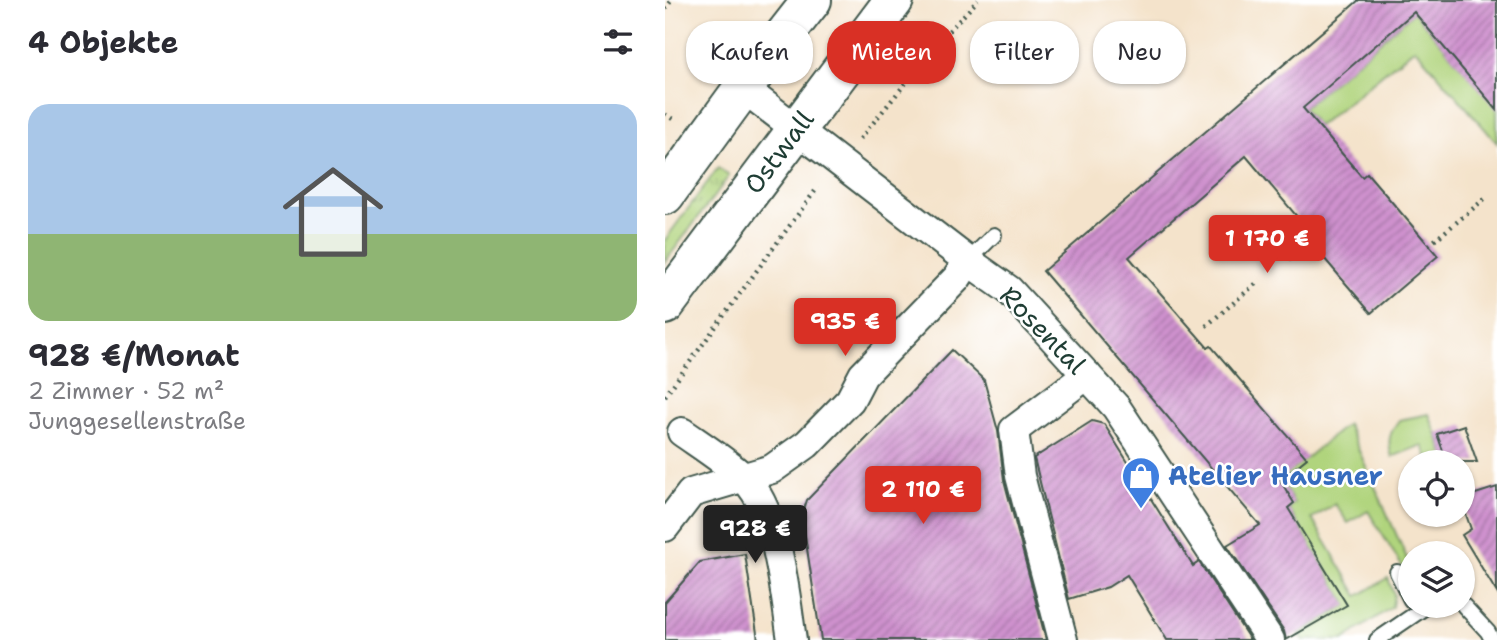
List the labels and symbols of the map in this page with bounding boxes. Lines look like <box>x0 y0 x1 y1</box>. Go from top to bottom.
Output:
street label: Ostwall <box>736 103 822 201</box>
pin: 1 170 € <box>1202 216 1332 275</box>
street label: Rosental <box>993 278 1094 381</box>
pin: 935 € <box>796 298 894 358</box>
shop icon: Atelier Hausner <box>1120 455 1162 510</box>
place label: Atelier Hausner <box>1168 458 1383 493</box>
pin: 2 110 € <box>858 466 988 526</box>
pin: 928 € <box>706 505 804 565</box>

